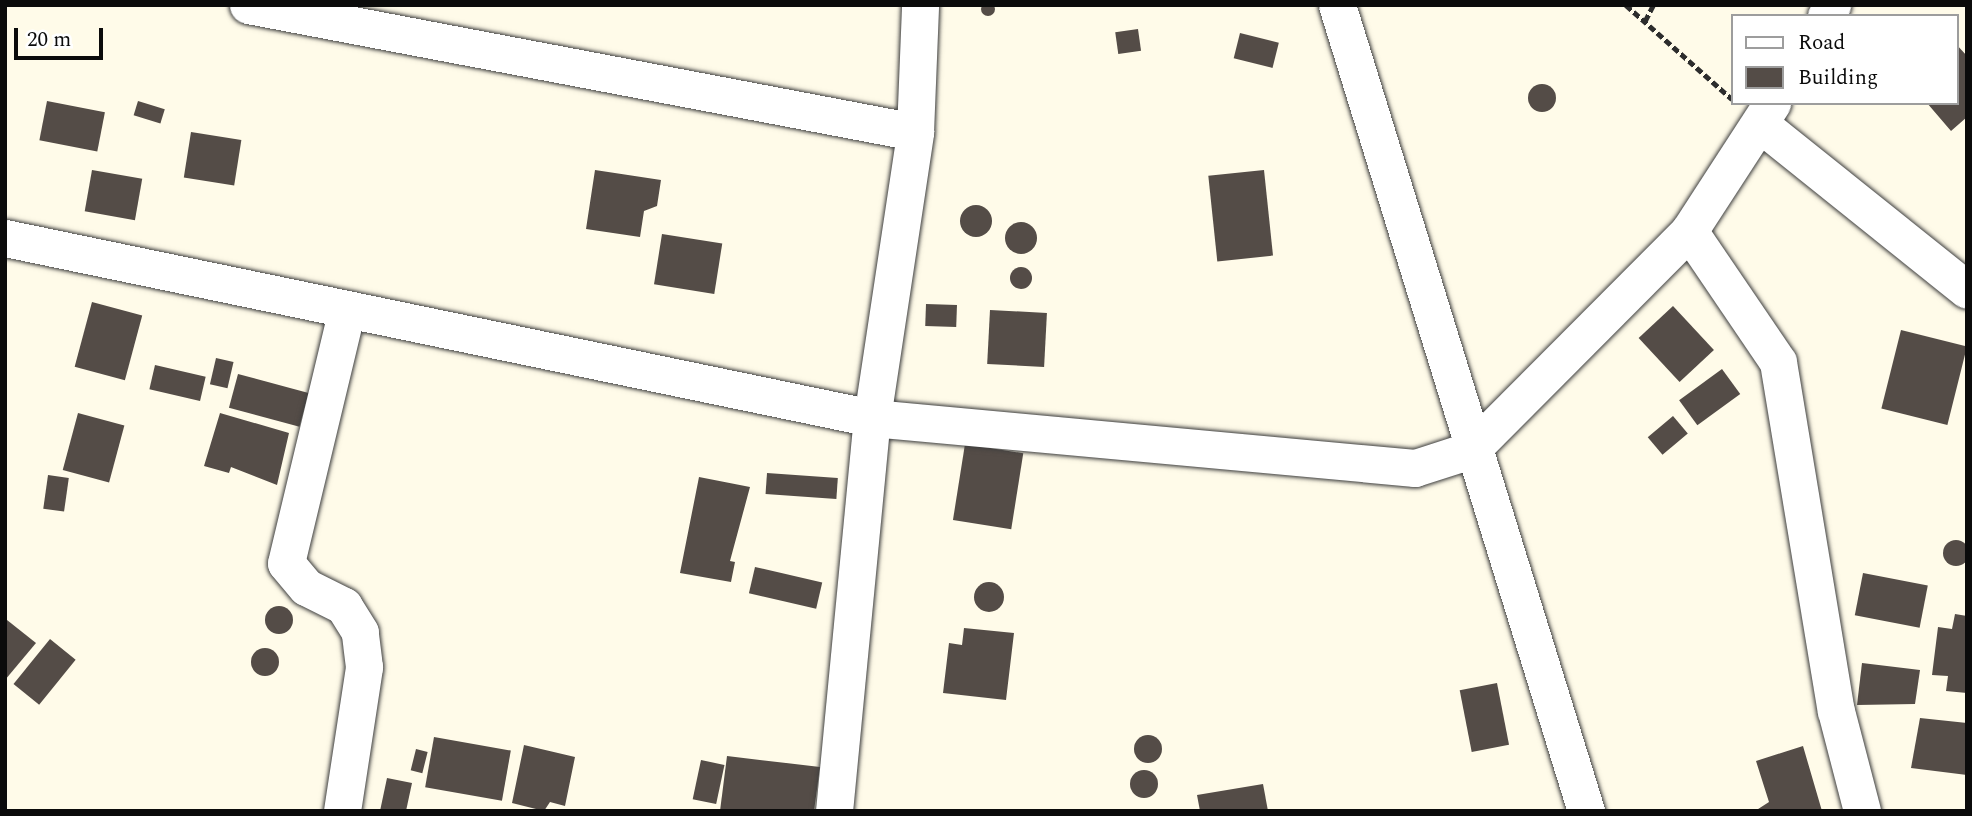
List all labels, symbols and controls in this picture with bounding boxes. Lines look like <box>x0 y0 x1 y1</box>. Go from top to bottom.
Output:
scale bar <box>18 14 107 58</box>
legend <box>1730 14 1958 105</box>
text: 20 m <box>27 24 71 56</box>
text: Road <box>1798 27 1845 59</box>
text: Building <box>1798 62 1878 94</box>

